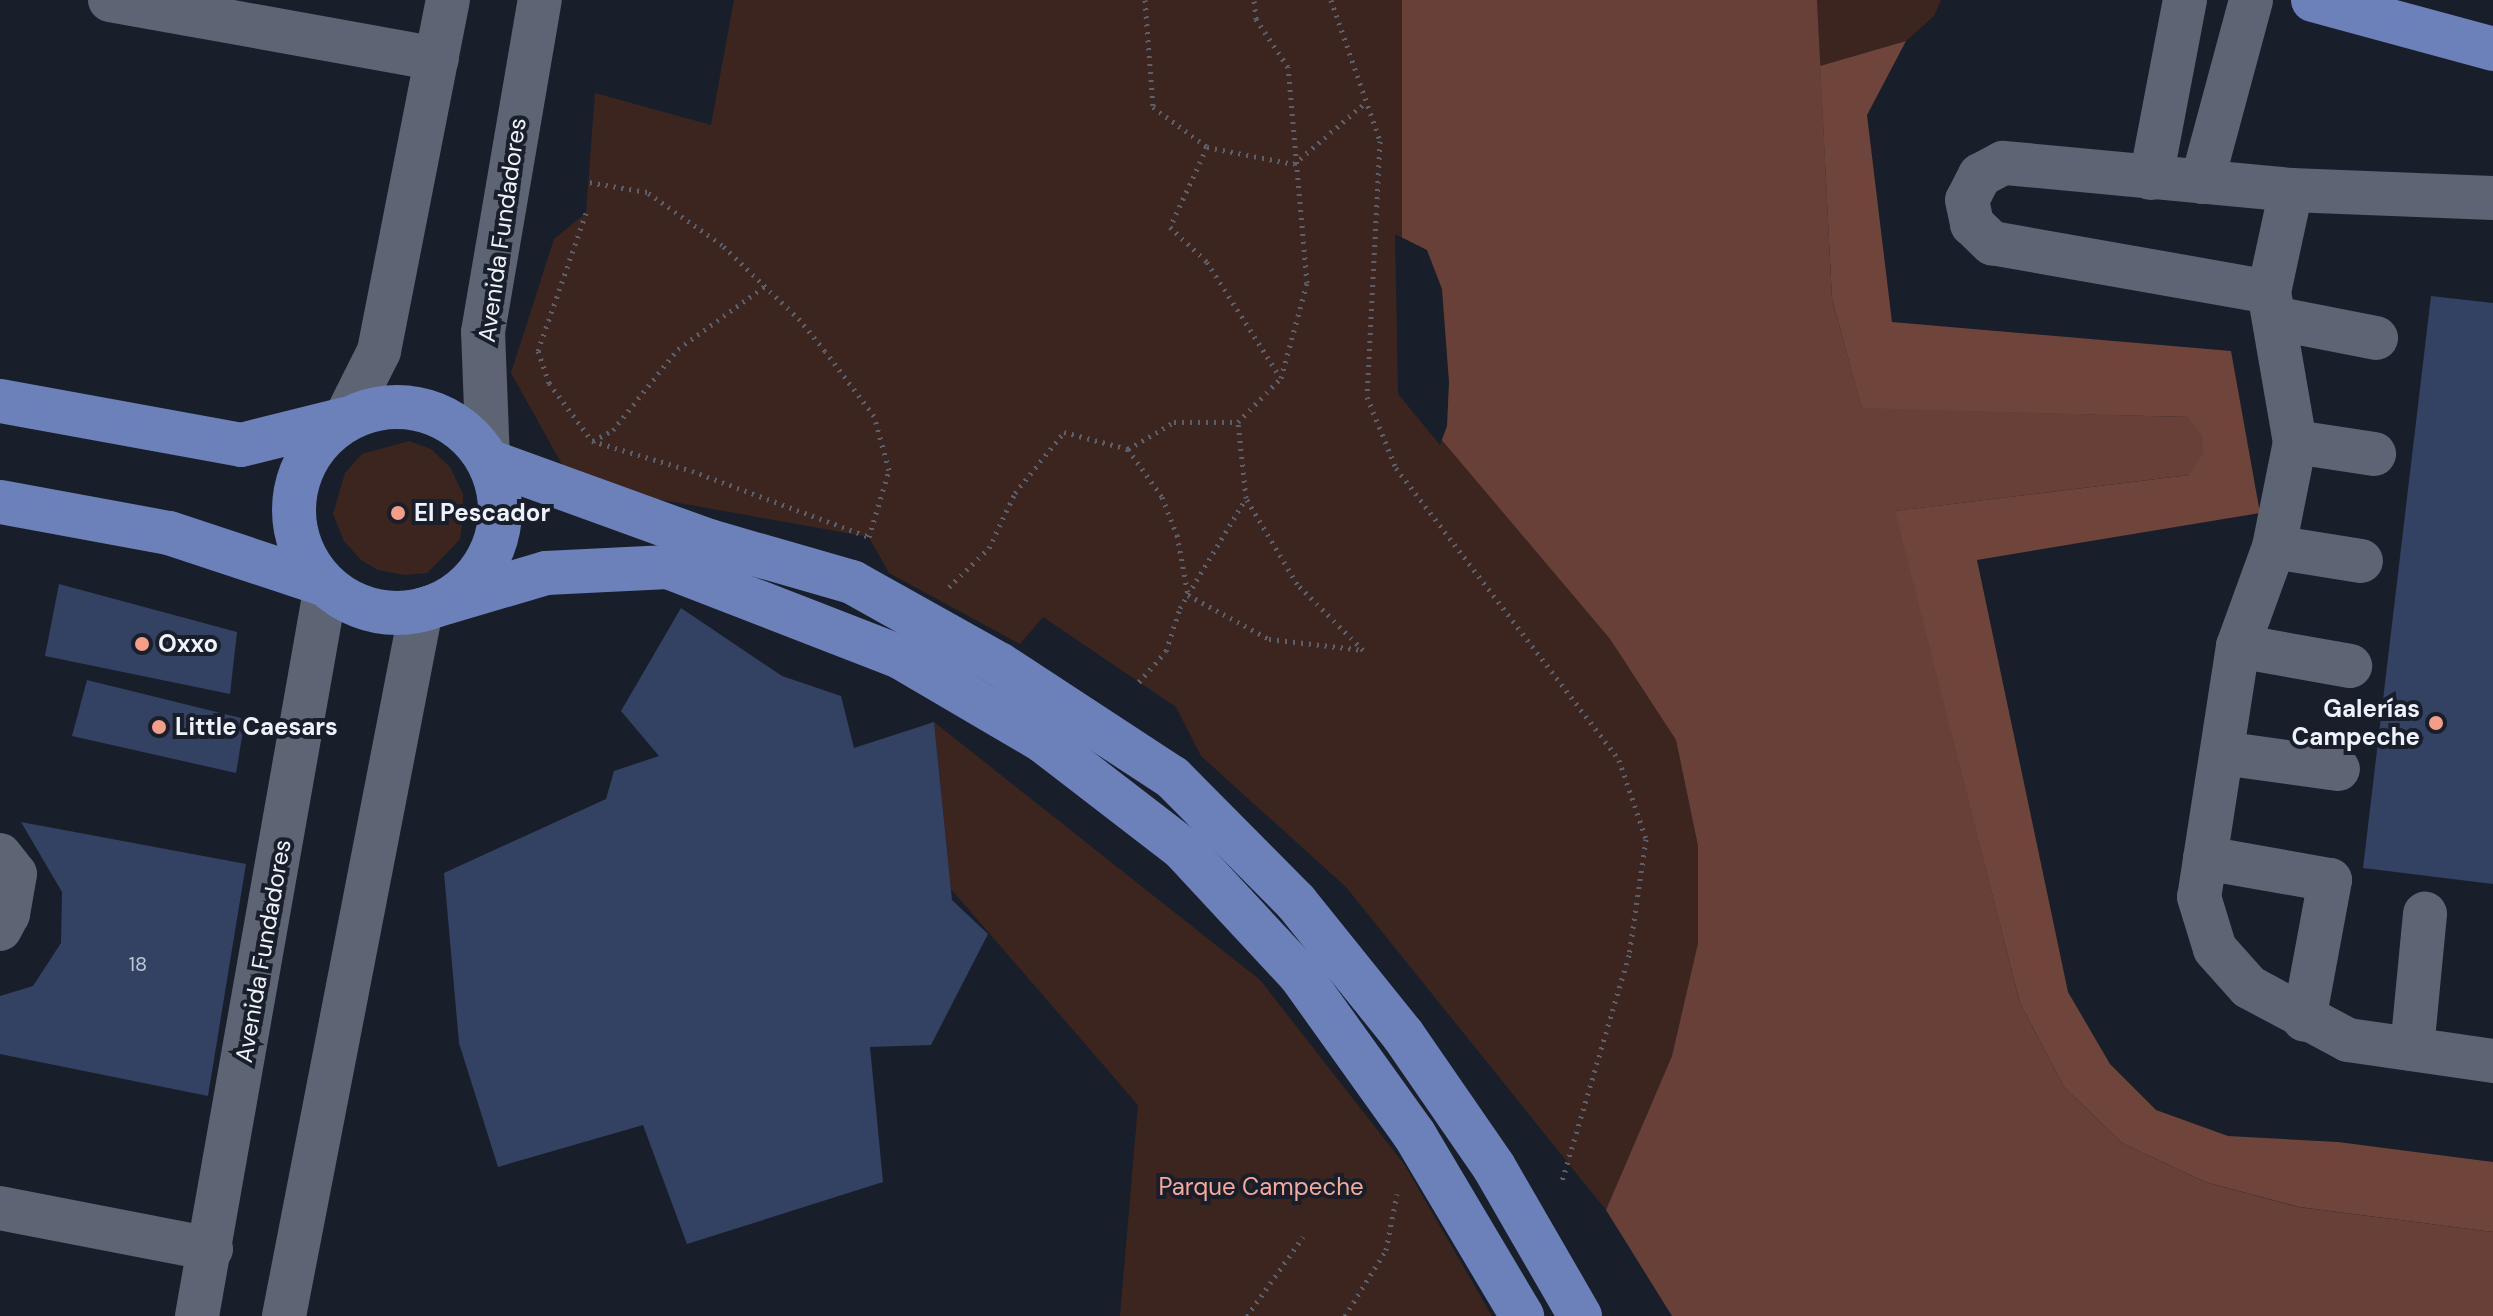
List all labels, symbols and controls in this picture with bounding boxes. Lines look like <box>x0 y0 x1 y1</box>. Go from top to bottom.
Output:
street label: Avenida Fundadores <box>472 116 532 344</box>
place label: El Pescador <box>414 499 550 527</box>
marker: El Pescador <box>389 504 407 522</box>
place label: Oxxo <box>158 630 218 658</box>
marker: Oxxo <box>133 635 151 653</box>
place label: Galerías Campeche <box>2292 695 2420 751</box>
place label: Little Caesars <box>175 713 338 741</box>
marker: Galerías Campeche <box>2427 714 2445 732</box>
marker: Little Caesars <box>150 718 168 736</box>
street label: Avenida Fundadores <box>229 837 297 1065</box>
house number: 18 <box>129 952 147 976</box>
park label: Parque Campeche <box>1158 1173 1364 1201</box>

